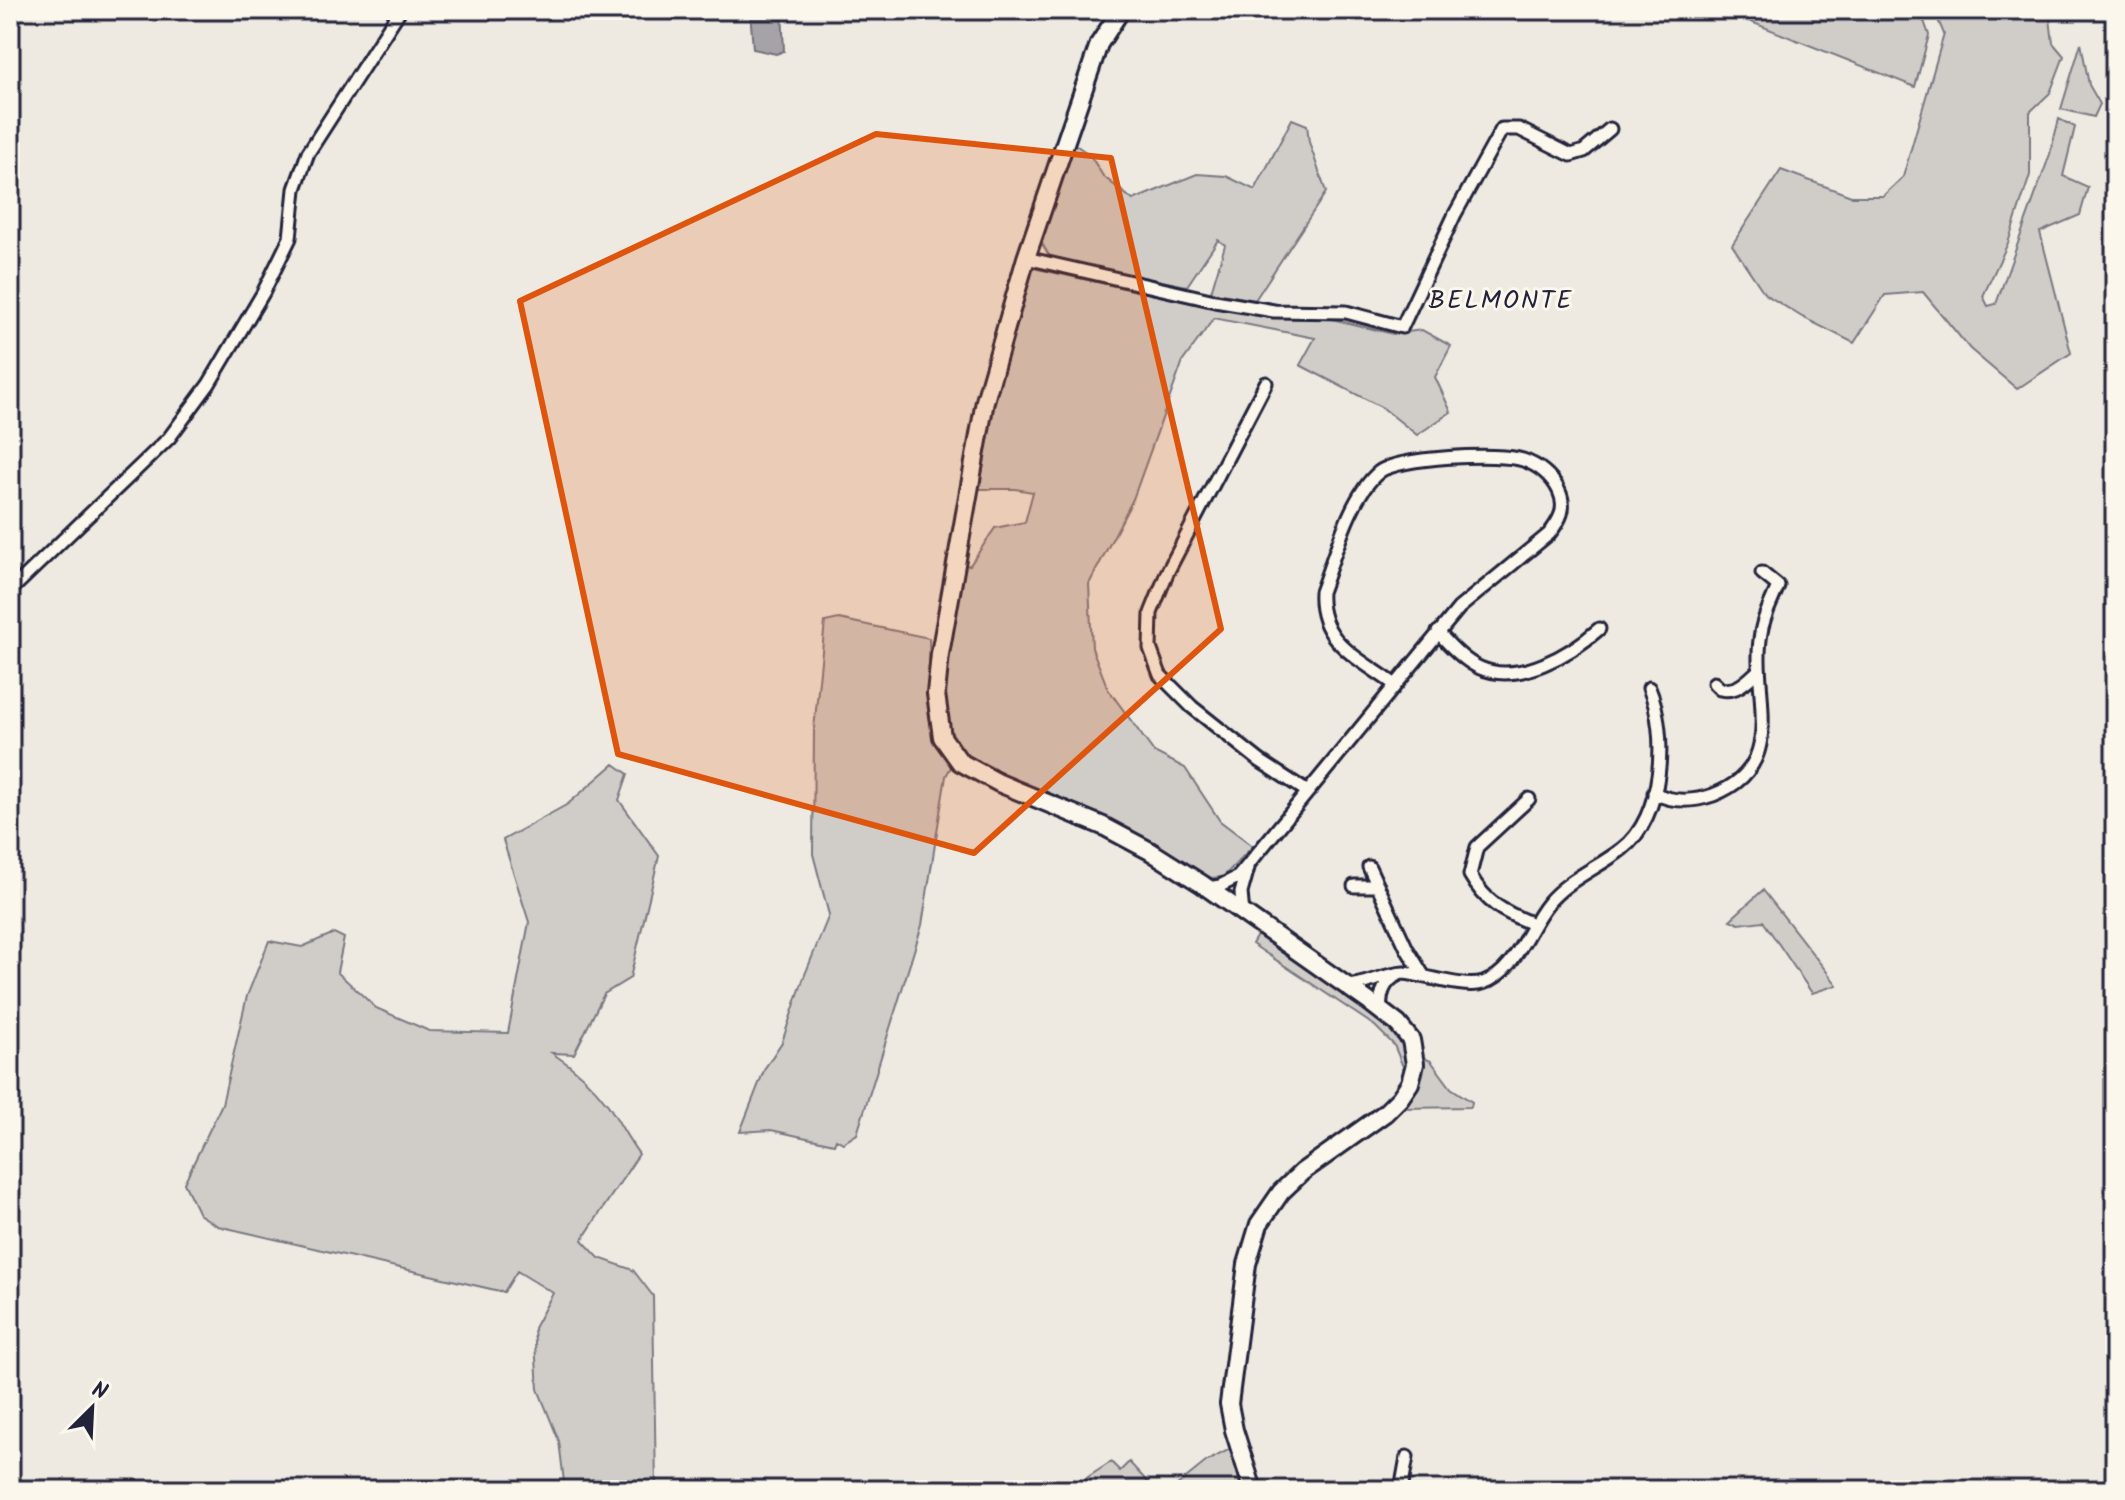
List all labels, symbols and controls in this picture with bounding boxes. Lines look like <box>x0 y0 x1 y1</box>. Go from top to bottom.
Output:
district label: BELMONTE <box>1428 280 1574 322</box>
north arrow <box>52 1368 132 1448</box>
text: N <box>86 1373 113 1411</box>

